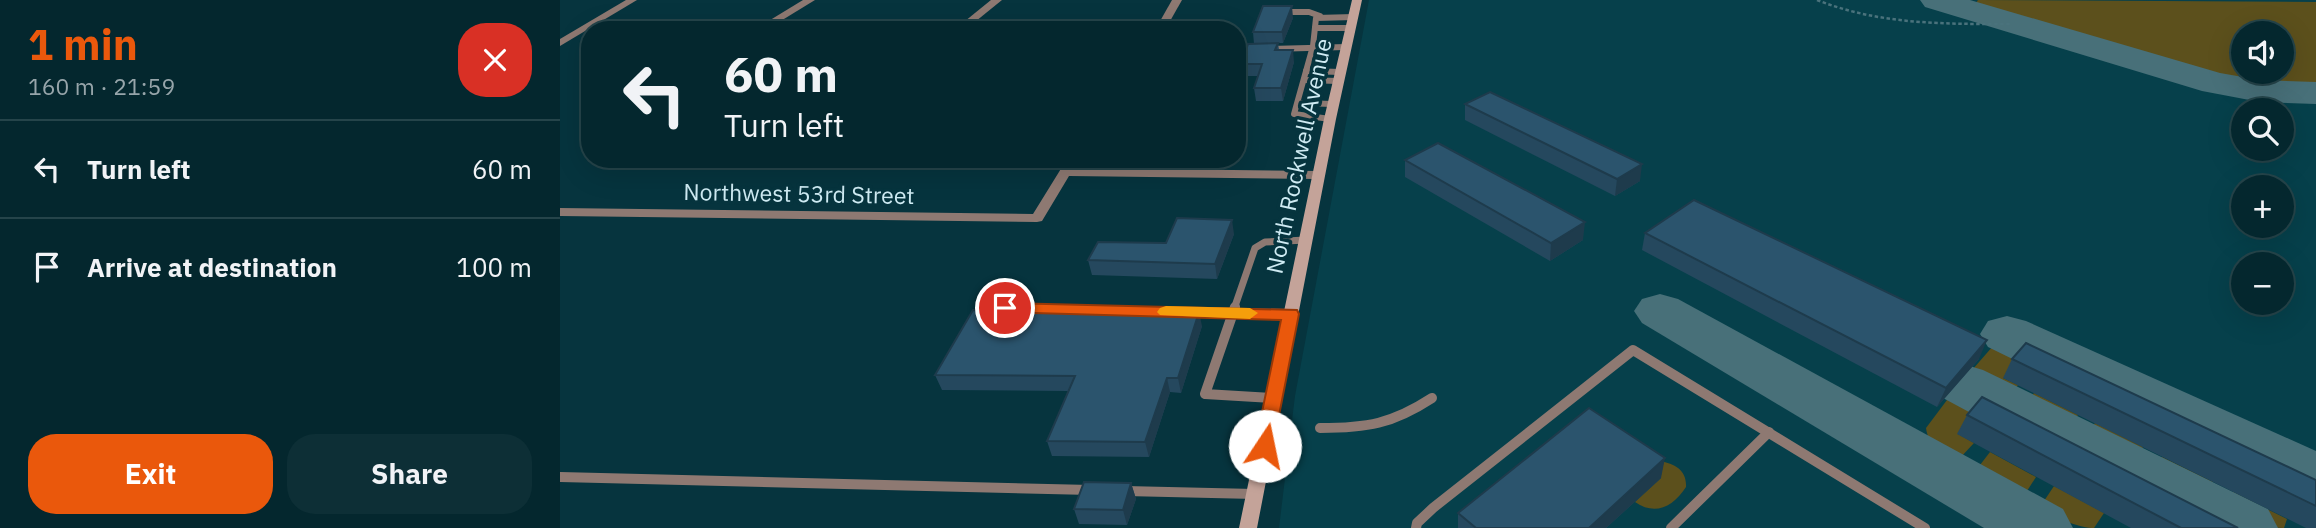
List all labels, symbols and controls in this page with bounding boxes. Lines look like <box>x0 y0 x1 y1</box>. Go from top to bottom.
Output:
text: 1 min <box>28 17 138 72</box>
map controls <box>2231 21 2294 315</box>
button: sound <box>2231 21 2294 84</box>
button: close <box>458 23 532 97</box>
street label: North Rockwell Avenue <box>1258 35 1338 276</box>
text: 60 m <box>724 42 838 105</box>
icon: left <box>609 49 700 140</box>
text: 160 m · 21:59 <box>28 71 175 101</box>
button: search <box>2231 98 2294 161</box>
text: Turn left <box>724 104 844 146</box>
icon: left <box>28 150 66 188</box>
text: Turn left <box>87 152 190 186</box>
text: 60 m <box>472 152 532 186</box>
button: + <box>2231 175 2294 238</box>
street label: Northwest 53rd Street <box>683 176 915 210</box>
icon: arrive <box>28 248 66 286</box>
text: Arrive at destination <box>87 250 337 284</box>
text: 100 m <box>456 250 532 284</box>
button: − <box>2231 252 2294 315</box>
pin <box>975 278 1035 338</box>
icon: arrive <box>986 289 1024 327</box>
position arrow <box>1228 409 1302 483</box>
button: Exit <box>28 434 273 514</box>
button: Share <box>287 434 532 514</box>

